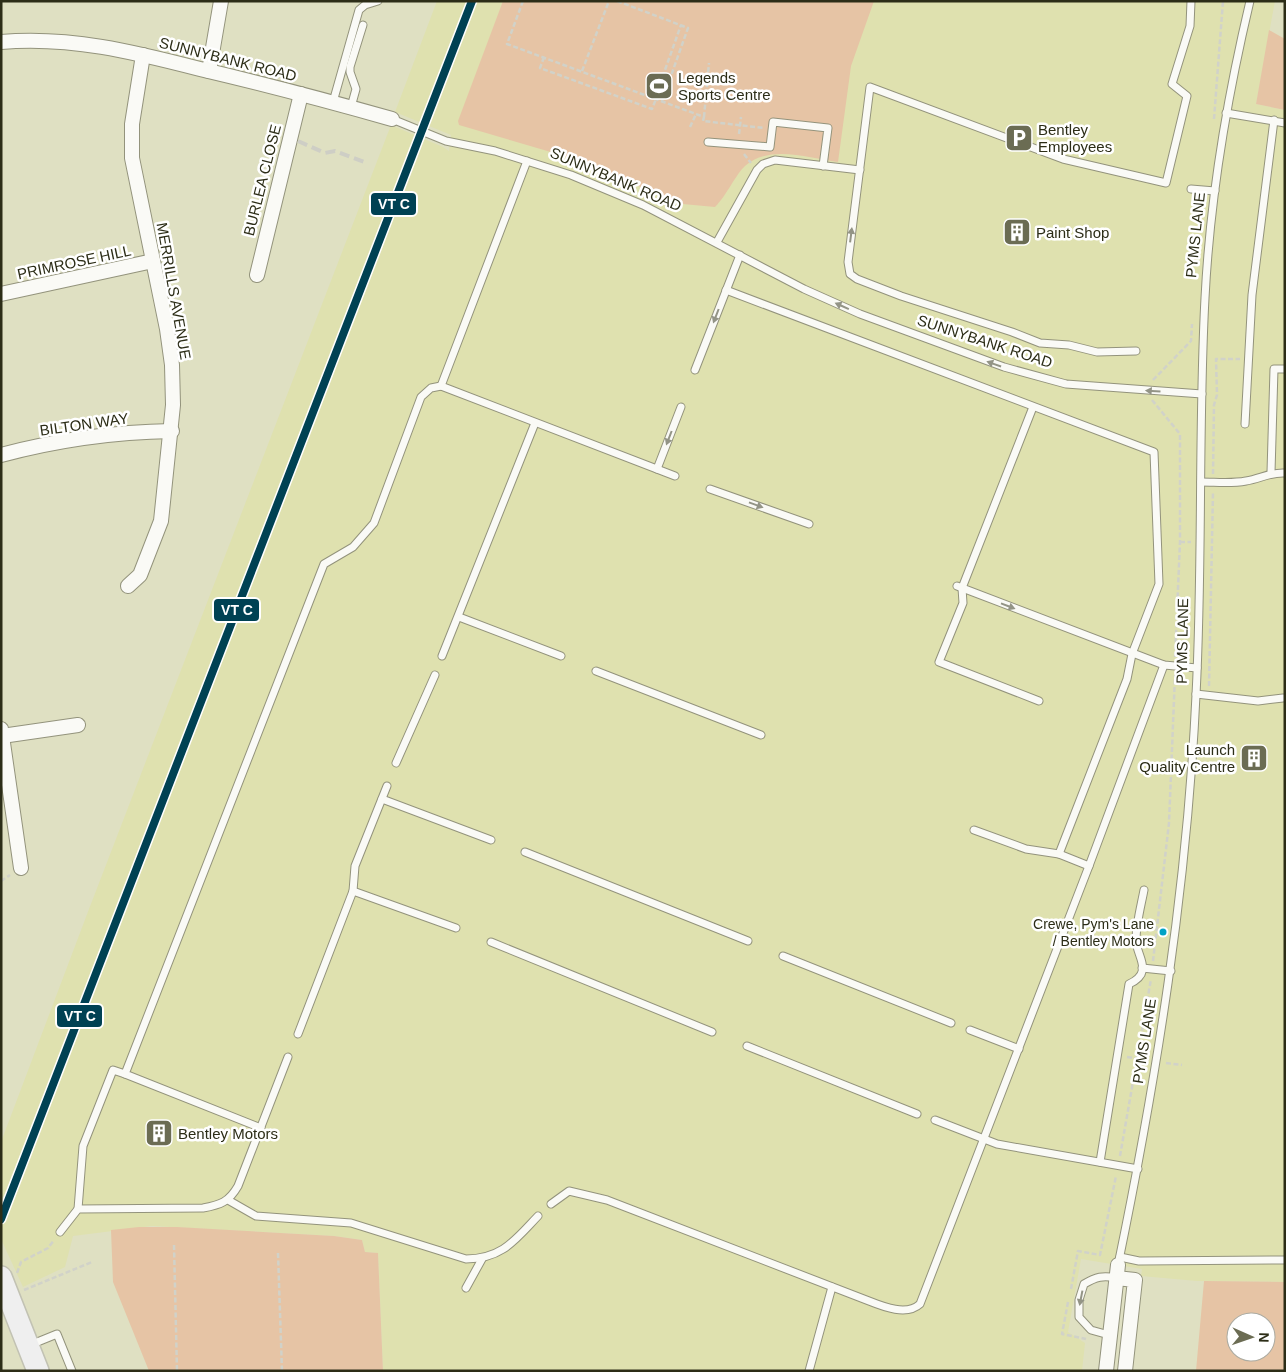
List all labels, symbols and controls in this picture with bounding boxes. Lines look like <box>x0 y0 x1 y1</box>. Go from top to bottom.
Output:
street label: SUNNYBANK ROAD <box>158 34 299 84</box>
place label: Legends Sports Centre <box>678 69 771 103</box>
sports icon: Legends Sports Centre <box>644 71 674 101</box>
place label: Bentley Employees <box>1038 121 1112 155</box>
street label: BURLEA CLOSE <box>240 123 284 237</box>
parking icon: Bentley Employees <box>1004 123 1034 153</box>
street label: SUNNYBANK ROAD <box>548 144 684 214</box>
street label: PYMS LANE <box>1182 191 1208 279</box>
line badge: VT C <box>370 192 417 216</box>
text: VT C <box>378 196 410 212</box>
building icon: Paint Shop <box>1002 217 1032 247</box>
street label: MERRILLS AVENUE <box>154 221 194 361</box>
place label: Paint Shop <box>1036 224 1109 241</box>
one-way arrow <box>847 226 855 242</box>
street label: PRIMROSE HILL <box>16 242 132 282</box>
one-way arrow <box>835 302 849 310</box>
one-way arrow <box>712 309 720 324</box>
street label: SUNNYBANK ROAD <box>915 311 1055 371</box>
one-way arrow <box>986 360 1001 368</box>
one-way arrow <box>1145 387 1161 395</box>
street label: BILTON WAY <box>39 409 129 439</box>
one-way arrow <box>665 431 673 445</box>
one-way arrow <box>749 501 764 509</box>
line badge: VT C <box>213 598 260 622</box>
street label: PYMS LANE <box>1173 598 1191 684</box>
text: VT C <box>221 602 253 618</box>
one-way arrow <box>1000 603 1015 610</box>
place label: Launch Quality Centre <box>1139 741 1235 775</box>
building icon: Launch Quality Centre <box>1239 743 1269 773</box>
place label: Crewe, Pym's Lane / Bentley Motors <box>1033 916 1154 949</box>
marker: Crewe, Pym's Lane / Bentley Motors <box>1158 927 1168 937</box>
street label: PYMS LANE <box>1129 997 1159 1085</box>
line badge: VT C <box>56 1004 103 1028</box>
text: VT C <box>64 1008 96 1024</box>
building icon: Bentley Motors <box>144 1118 174 1148</box>
place label: Bentley Motors <box>178 1125 278 1142</box>
one-way arrow <box>1076 1291 1084 1307</box>
north arrow <box>1226 1312 1276 1362</box>
text: N <box>1256 1332 1272 1343</box>

